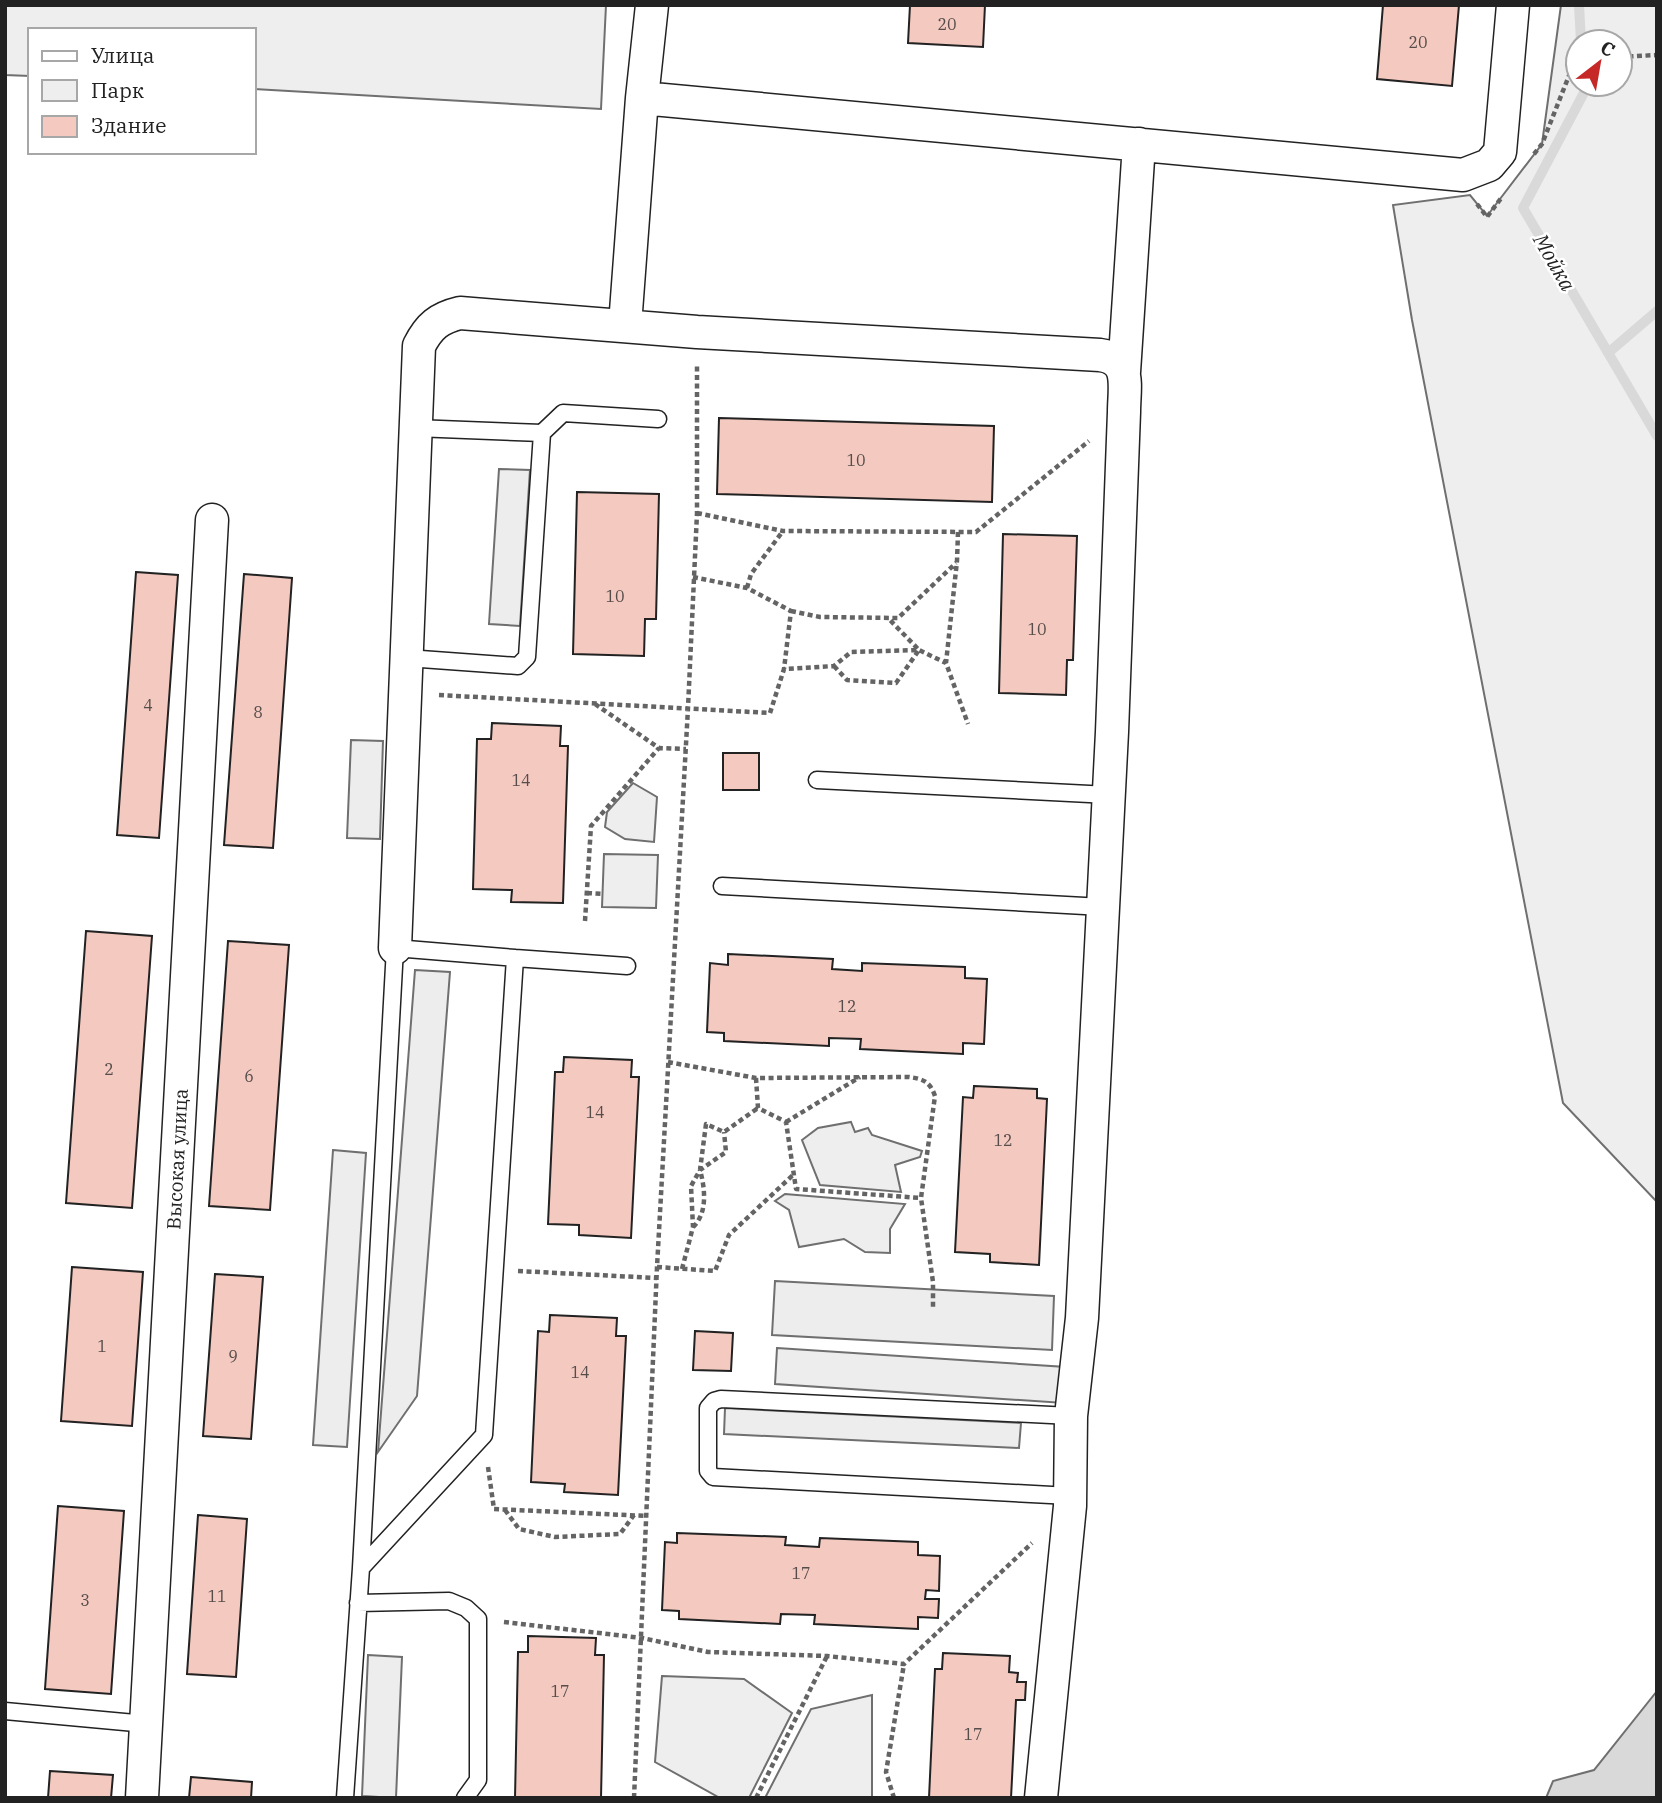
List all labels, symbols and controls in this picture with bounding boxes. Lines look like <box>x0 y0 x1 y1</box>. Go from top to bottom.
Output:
house number: 20 <box>937 14 957 34</box>
legend <box>28 28 256 154</box>
north arrow <box>1564 28 1634 98</box>
house number: 20 <box>1408 32 1428 52</box>
text: С <box>1596 35 1619 62</box>
text: Улица <box>91 41 155 69</box>
text: Парк <box>91 76 144 104</box>
text: Здание <box>91 111 166 139</box>
water label: Мойка <box>1527 227 1583 296</box>
house number: 10 <box>846 450 866 470</box>
house number: 10 <box>605 586 625 606</box>
house number: 10 <box>1027 619 1047 639</box>
house number: 4 <box>143 695 153 715</box>
house number: 8 <box>253 702 263 722</box>
house number: 14 <box>511 770 531 790</box>
house number: 12 <box>837 996 857 1016</box>
house number: 2 <box>104 1059 114 1079</box>
house number: 6 <box>244 1066 254 1086</box>
street label: Высокая улица <box>161 1088 193 1230</box>
house number: 14 <box>585 1102 605 1122</box>
house number: 12 <box>993 1130 1013 1150</box>
house number: 1 <box>97 1336 107 1356</box>
house number: 9 <box>228 1346 238 1366</box>
house number: 14 <box>570 1362 590 1382</box>
house number: 17 <box>791 1563 811 1583</box>
house number: 11 <box>207 1586 227 1606</box>
house number: 3 <box>80 1590 90 1610</box>
house number: 17 <box>550 1681 570 1701</box>
house number: 17 <box>963 1724 983 1744</box>

